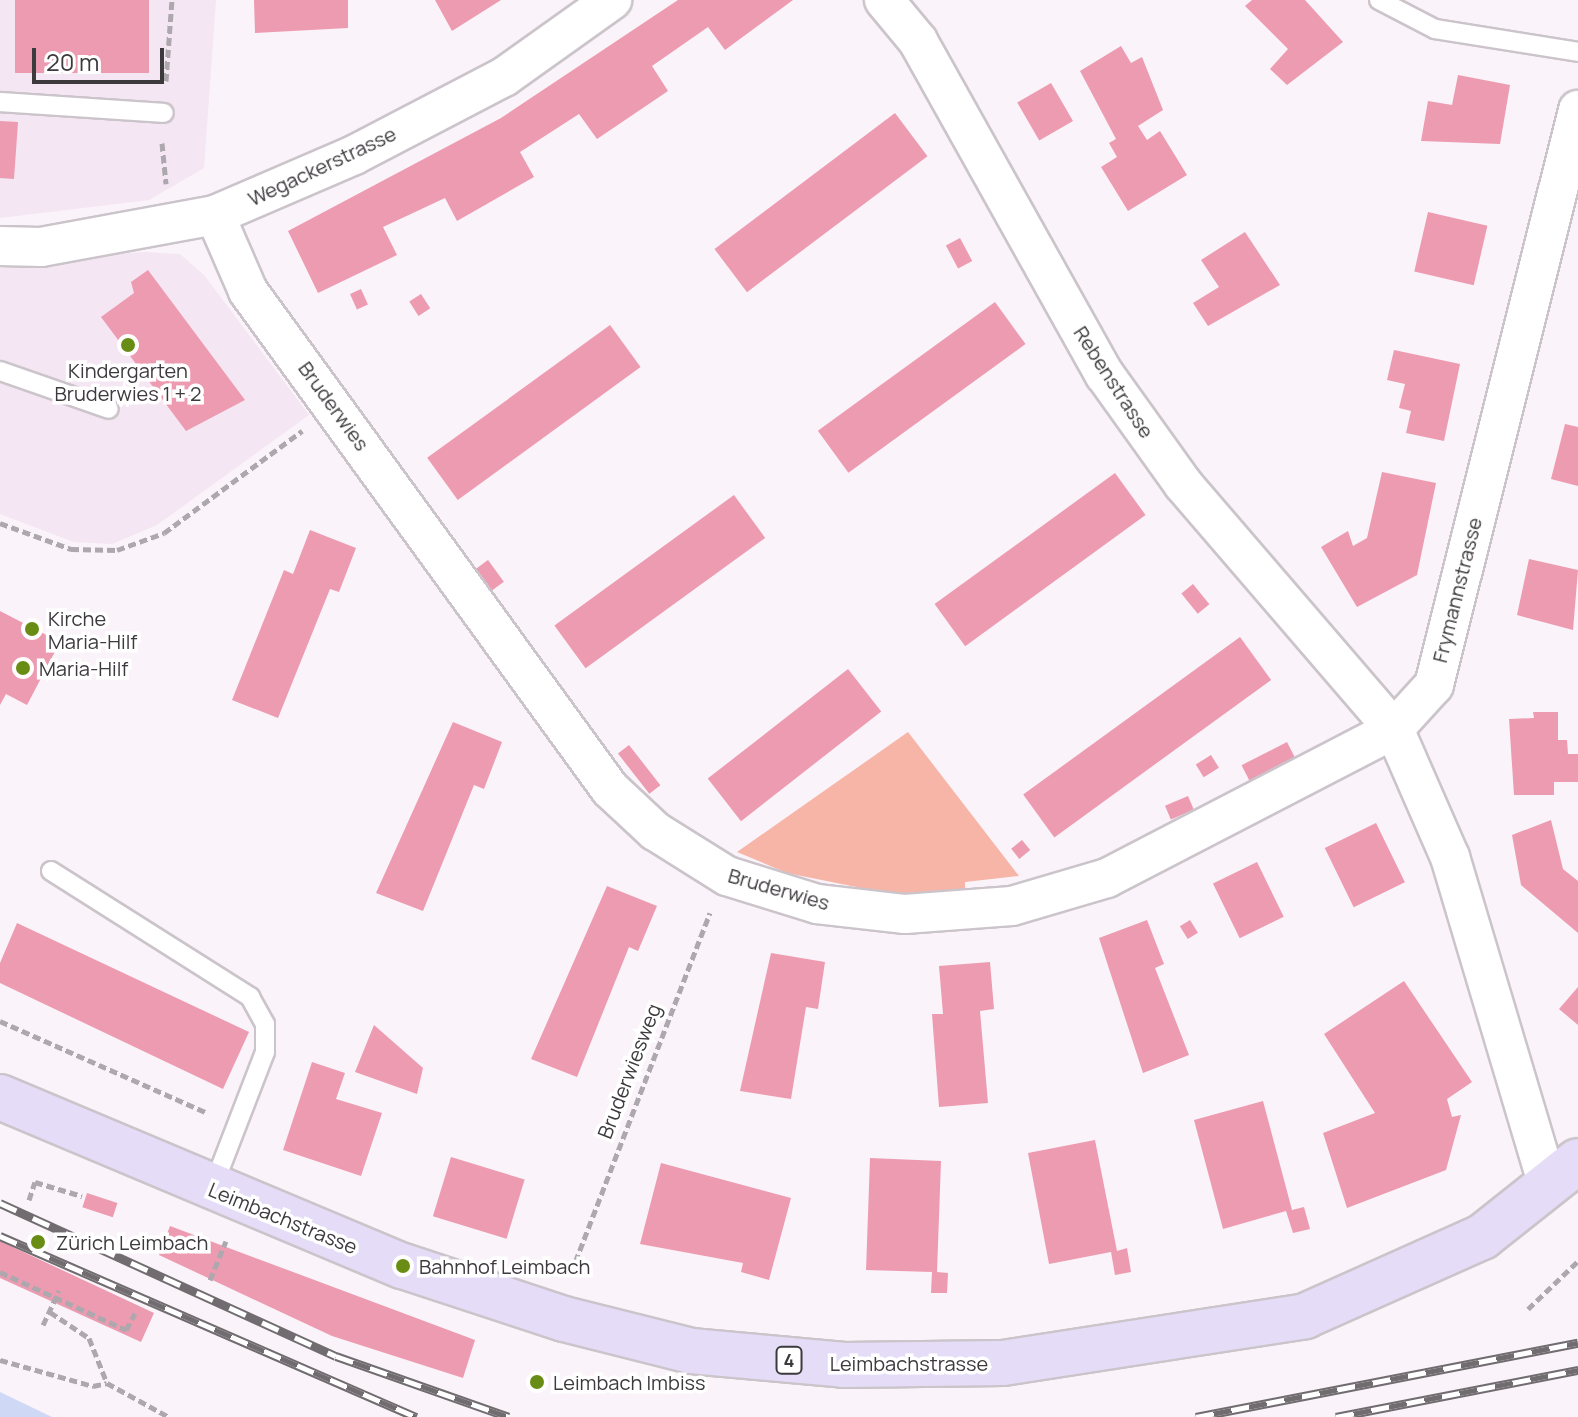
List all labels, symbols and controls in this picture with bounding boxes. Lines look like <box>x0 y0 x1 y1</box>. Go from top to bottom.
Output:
scale bar <box>36 32 168 82</box>
text: 20 m <box>46 45 99 78</box>
street label: Wegackerstrasse <box>244 121 400 211</box>
street label: Rebenstrasse <box>1069 322 1159 442</box>
marker: Kindergarten Bruderwies 1 + 2 <box>119 336 137 354</box>
street label: Bruderwies <box>294 357 374 455</box>
place label: Kindergarten Bruderwies 1 + 2 <box>54 358 202 405</box>
street label: Frymannstrasse <box>1427 515 1487 665</box>
place label: Kirche Maria-Hilf <box>48 606 137 653</box>
marker: Kirche Maria-Hilf <box>23 620 41 638</box>
place label: Maria-Hilf <box>39 656 128 680</box>
marker: Maria-Hilf <box>14 659 32 677</box>
street label: Bruderwies <box>726 863 832 915</box>
street label: Bruderwiesweg <box>592 1000 666 1142</box>
street label: Leimbachstrasse <box>205 1177 361 1259</box>
place label: Zürich Leimbach <box>56 1230 208 1254</box>
marker: Zürich Leimbach <box>27 1231 49 1253</box>
place label: Bahnhof Leimbach <box>419 1254 590 1278</box>
marker: Bahnhof Leimbach <box>394 1257 412 1275</box>
road number: 4 <box>775 1346 803 1374</box>
street label: Leimbachstrasse <box>830 1351 988 1375</box>
place label: Leimbach Imbiss <box>553 1370 706 1394</box>
marker: Leimbach Imbiss <box>528 1373 546 1391</box>

